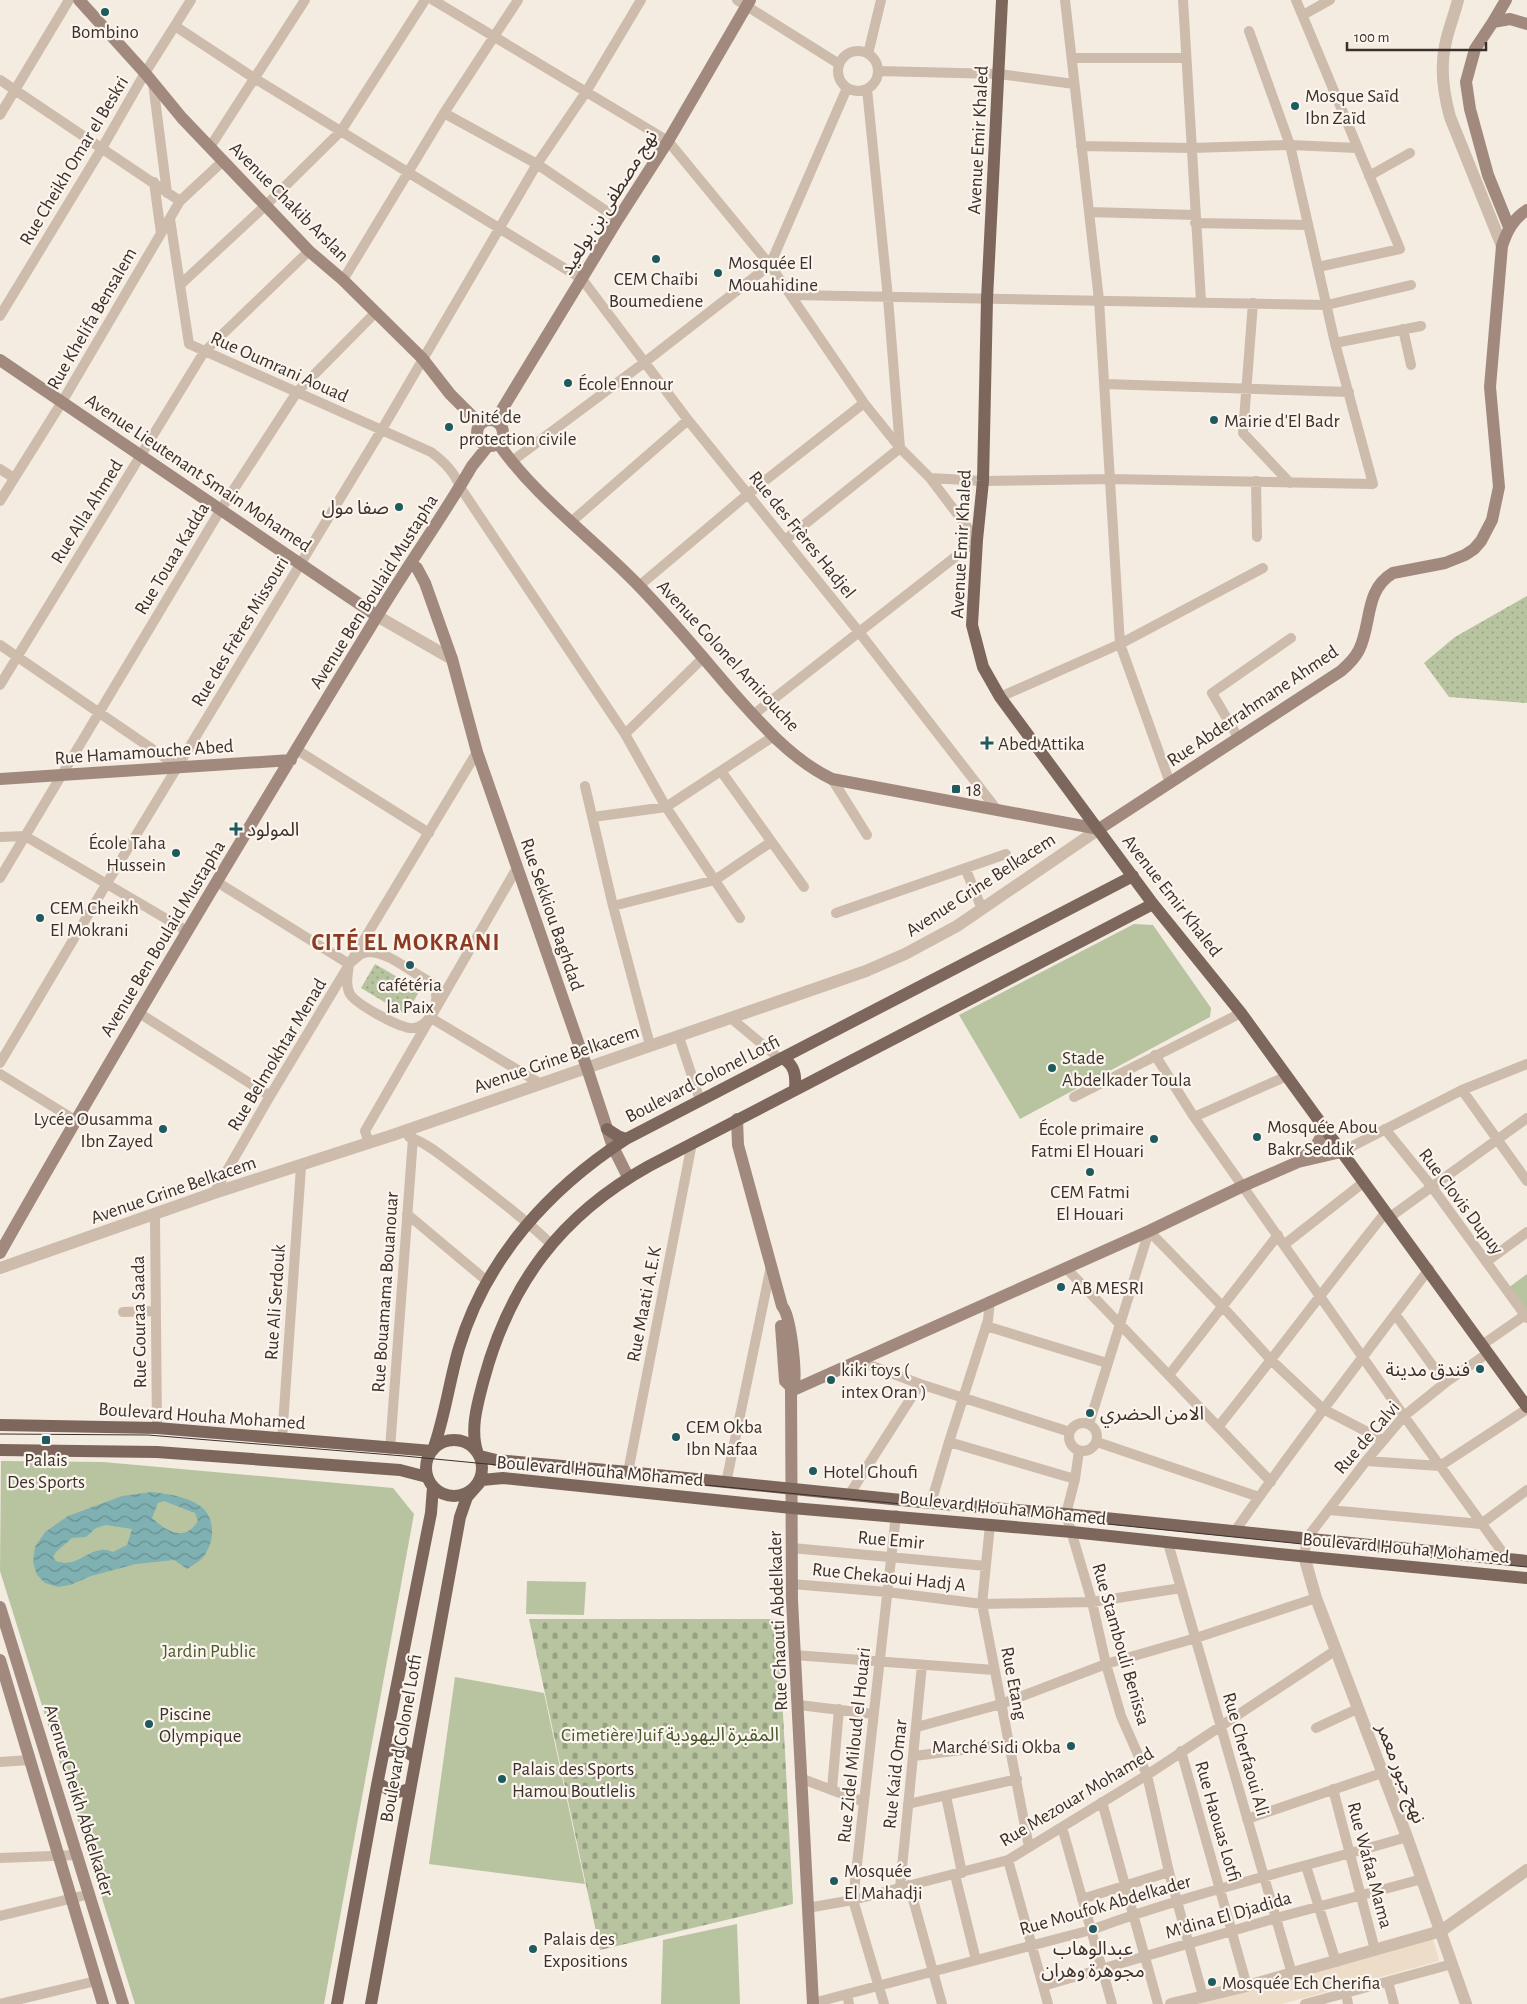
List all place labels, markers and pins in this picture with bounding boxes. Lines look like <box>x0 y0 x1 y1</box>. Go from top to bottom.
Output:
marker: Bombino <box>99 6 111 18</box>
place label: Bombino <box>71 23 139 42</box>
place label: Mosque Saïd Ibn Zaïd <box>1305 87 1399 128</box>
marker: Mosque Saïd Ibn Zaïd <box>1289 100 1301 112</box>
marker: CEM Chaïbi Boumediene <box>650 253 662 265</box>
place label: Mosquée El Mouahidine <box>728 254 818 295</box>
marker: Mosquée El Mouahidine <box>712 267 724 279</box>
place label: CEM Chaïbi Boumediene <box>609 270 703 311</box>
place label: École Ennour <box>578 373 673 394</box>
marker: École Ennour <box>562 377 574 389</box>
place label: Unité de protection civile <box>459 408 577 449</box>
place label: Mairie d'El Badr <box>1224 412 1340 431</box>
marker: Mairie d'El Badr <box>1208 414 1220 426</box>
marker: Unité de protection civile <box>443 421 455 433</box>
place label: صفا مول <box>322 499 389 519</box>
marker: صفا مول <box>393 501 405 513</box>
place label: Abed Attika <box>998 735 1085 754</box>
marker: Abed Attika <box>980 736 994 750</box>
place label: 18 <box>966 781 982 800</box>
marker: 18 <box>950 783 962 795</box>
place label: المولود <box>247 821 299 841</box>
marker: المولود <box>229 822 243 836</box>
place label: École Taha Hussein <box>89 832 166 875</box>
marker: École Taha Hussein <box>170 847 182 859</box>
place label: CEM Cheikh El Mokrani <box>50 899 139 940</box>
marker: CEM Cheikh El Mokrani <box>34 912 46 924</box>
marker: cafétéria la Paix <box>404 959 416 971</box>
place label: cafétéria la Paix <box>378 976 442 1017</box>
place label: Stade Abdelkader Toula <box>1062 1049 1192 1090</box>
marker: Stade Abdelkader Toula <box>1046 1062 1058 1074</box>
place label: Lycée Ousamma Ibn Zayed <box>33 1110 153 1151</box>
place label: École primaire Fatmi El Houari <box>1031 1118 1144 1161</box>
place label: Mosquée Abou Bakr Seddik <box>1267 1118 1378 1159</box>
marker: Lycée Ousamma Ibn Zayed <box>157 1123 169 1135</box>
marker: Mosquée Abou Bakr Seddik <box>1251 1131 1263 1143</box>
marker: École primaire Fatmi El Houari <box>1148 1133 1160 1145</box>
marker: CEM Fatmi El Houari <box>1084 1166 1096 1178</box>
place label: CEM Fatmi El Houari <box>1050 1183 1130 1224</box>
place label: AB MESRI <box>1071 1279 1144 1298</box>
marker: AB MESRI <box>1055 1281 1067 1293</box>
place label: kiki toys ( intex Oran ) <box>841 1361 927 1402</box>
place label: فندق مدينة <box>1386 1361 1470 1380</box>
marker: فندق مدينة <box>1474 1363 1486 1375</box>
marker: kiki toys ( intex Oran ) <box>825 1374 837 1386</box>
place label: الامن الحضري <box>1100 1405 1204 1428</box>
marker: الامن الحضري <box>1084 1407 1096 1419</box>
place label: CEM Okba Ibn Nafaa <box>686 1418 763 1459</box>
marker: CEM Okba Ibn Nafaa <box>670 1431 682 1443</box>
marker: Palais Des Sports <box>40 1434 52 1446</box>
place label: Palais Des Sports <box>7 1451 85 1492</box>
place label: Hotel Ghoufi <box>823 1463 918 1482</box>
marker: Hotel Ghoufi <box>807 1465 819 1477</box>
place label: Piscine Olympique <box>159 1705 241 1746</box>
marker: Piscine Olympique <box>143 1718 155 1730</box>
place label: Marché Sidi Okba <box>932 1738 1061 1757</box>
marker: Marché Sidi Okba <box>1065 1740 1077 1752</box>
place label: Palais des Sports Hamou Boutlelis <box>512 1760 635 1801</box>
marker: Palais des Sports Hamou Boutlelis <box>496 1773 508 1785</box>
place label: Mosquée El Mahadji <box>844 1862 923 1903</box>
marker: Mosquée El Mahadji <box>828 1875 840 1887</box>
marker: عبدالوهاب مجوهرة وهران <box>1087 1923 1099 1935</box>
place label: Palais des Expositions <box>543 1930 628 1971</box>
place label: عبدالوهاب مجوهرة وهران <box>1041 1940 1145 1982</box>
marker: Palais des Expositions <box>527 1943 539 1955</box>
place label: Mosquée Ech Cherifia <box>1222 1974 1381 1993</box>
marker: Mosquée Ech Cherifia <box>1206 1976 1218 1988</box>

